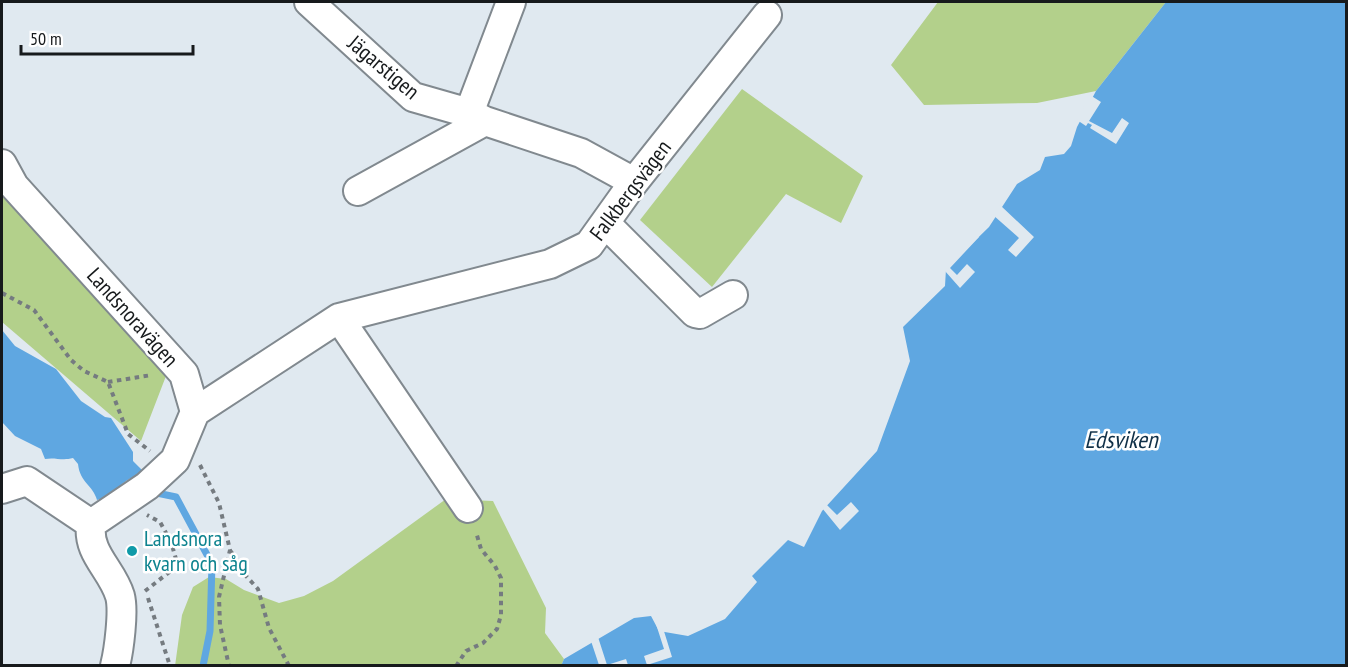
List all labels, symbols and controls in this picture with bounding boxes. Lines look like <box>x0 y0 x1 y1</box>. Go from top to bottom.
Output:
scale bar <box>21 18 194 56</box>
text: 50 m <box>30 27 62 50</box>
street label: Jägarstigen <box>342 28 426 105</box>
street label: Falkbergsvägen <box>583 134 677 246</box>
street label: Landsnoravägen <box>81 262 185 372</box>
water label: Edsviken <box>1085 424 1159 455</box>
place label: Landsnora kvarn och såg <box>144 524 248 577</box>
marker: Landsnora kvarn och såg <box>125 544 139 558</box>

